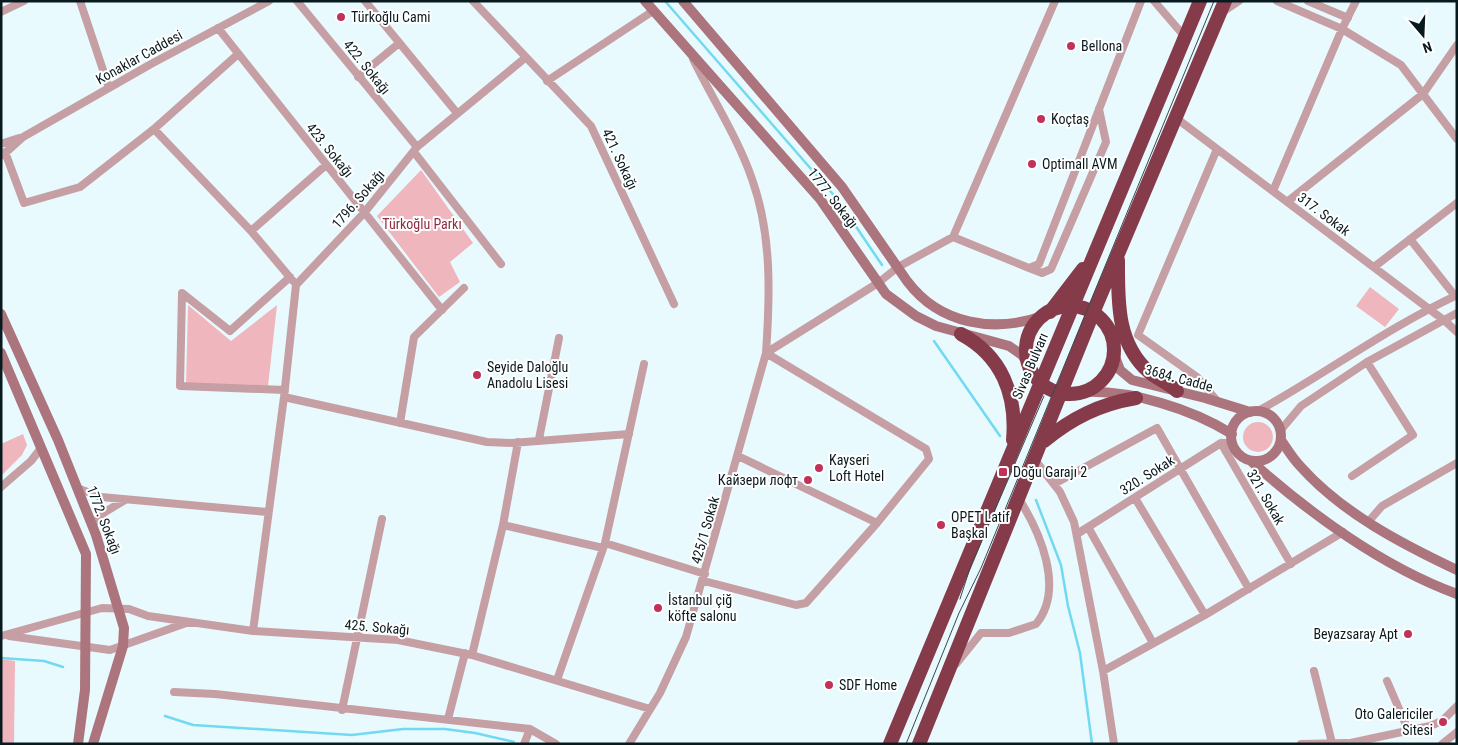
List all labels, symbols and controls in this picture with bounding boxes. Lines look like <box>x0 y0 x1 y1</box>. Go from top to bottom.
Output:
place label: Türkoğlu Cami <box>351 9 431 25</box>
north arrow <box>1398 10 1448 60</box>
marker: Türkoğlu Cami <box>335 11 347 23</box>
street label: Konaklar Caddesi <box>93 27 185 87</box>
street label: 422. Sokağı <box>340 37 394 97</box>
place label: Bellona <box>1081 38 1122 54</box>
text: N <box>1421 38 1434 56</box>
marker: Bellona <box>1065 40 1077 52</box>
place label: Koçtaş <box>1051 111 1089 127</box>
marker: Koçtaş <box>1035 113 1047 125</box>
street label: 423. Sokağı <box>303 120 357 180</box>
street label: 421. Sokağı <box>599 126 641 192</box>
place label: Optimall AVM <box>1042 156 1117 172</box>
marker: Optimall AVM <box>1026 158 1038 170</box>
street label: 1777. Sokağı <box>805 165 861 231</box>
street label: 1796. Sokağı <box>328 167 388 231</box>
street label: 317. Sokak <box>1295 189 1354 239</box>
park label: Türkoğlu Parkı <box>382 216 462 232</box>
street label: Sivas Bulvarı <box>1009 330 1051 402</box>
place label: Seyide Daloğlu Anadolu Lisesi <box>487 359 568 391</box>
street label: 3684. Cadde <box>1143 361 1215 395</box>
marker: Seyide Daloğlu Anadolu Lisesi <box>471 369 483 381</box>
place label: Kayseri Loft Hotel <box>829 452 884 484</box>
street label: 320. Sokak <box>1117 452 1178 498</box>
marker: Kayseri Loft Hotel <box>813 462 825 474</box>
place label: Doğu Garajı 2 <box>1013 464 1087 480</box>
marker: Doğu Garajı 2 <box>997 466 1009 478</box>
street label: 321. Sokak <box>1244 466 1289 528</box>
place label: Кайзери лофт <box>718 472 798 488</box>
marker: Кайзери лофт <box>802 474 814 486</box>
street label: 1772. Sokağı <box>84 483 124 557</box>
street label: 425/1 Sokak <box>688 494 722 566</box>
place label: OPET Latif Başkal <box>951 509 1010 541</box>
marker: OPET Latif Başkal <box>935 519 947 531</box>
place label: İstanbul çiğ köfte salonu <box>668 592 737 624</box>
marker: İstanbul çiğ köfte salonu <box>652 602 664 614</box>
street label: 425. Sokağı <box>344 616 410 638</box>
place label: Beyazsaray Apt <box>1313 626 1398 642</box>
marker: Beyazsaray Apt <box>1402 628 1414 640</box>
place label: SDF Home <box>839 677 897 693</box>
marker: SDF Home <box>823 679 835 691</box>
place label: Oto Galericiler Sitesi <box>1354 706 1433 738</box>
marker: Oto Galericiler Sitesi <box>1437 716 1449 728</box>

